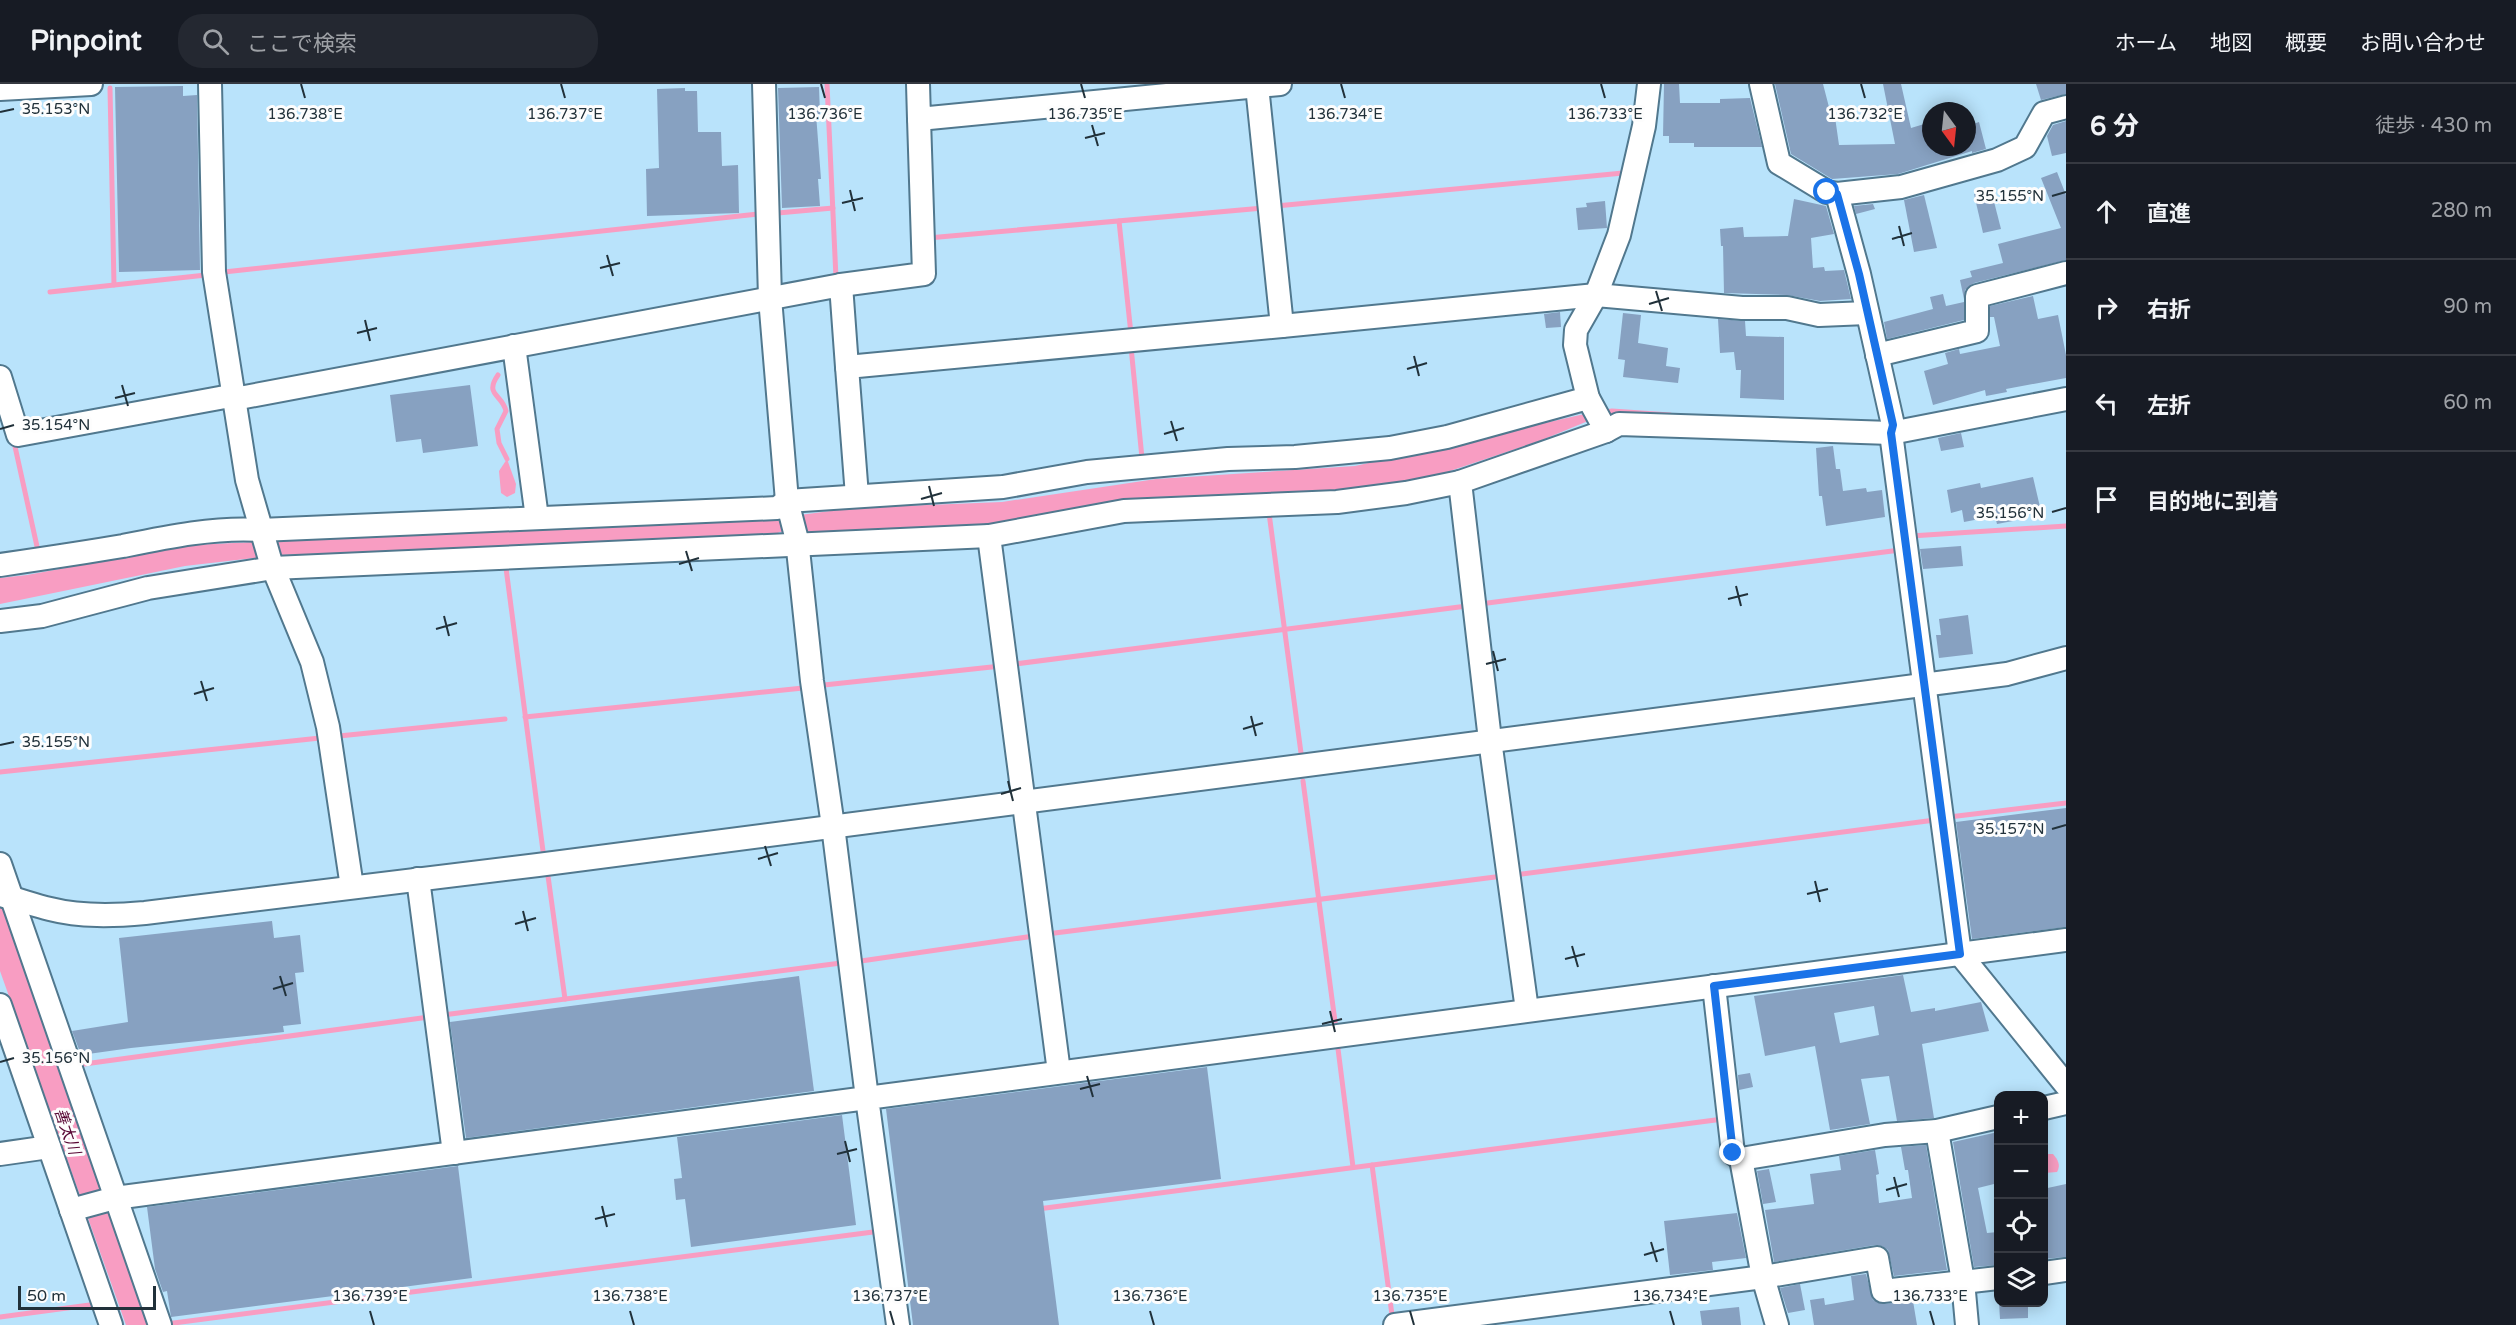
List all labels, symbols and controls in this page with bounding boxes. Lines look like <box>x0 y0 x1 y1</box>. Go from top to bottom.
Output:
search box <box>178 14 598 68</box>
text: Pinpoint <box>30 24 142 58</box>
icon: search <box>199 25 232 58</box>
text: ここで検索 <box>247 31 357 57</box>
text: ホーム <box>2115 31 2177 56</box>
text: 地図 <box>2210 31 2252 56</box>
text: 概要 <box>2285 31 2327 56</box>
text: お問い合わせ <box>2360 31 2486 56</box>
text: 35.153°N <box>22 100 90 118</box>
north arrow <box>1922 102 1976 156</box>
text: 136.738°E <box>267 105 343 123</box>
text: 136.737°E <box>527 105 603 123</box>
text: 136.736°E <box>787 105 863 123</box>
text: 136.735°E <box>1047 105 1123 123</box>
text: 136.734°E <box>1307 105 1383 123</box>
text: 136.733°E <box>1567 105 1643 123</box>
text: 136.732°E <box>1827 105 1903 123</box>
text: 6 分 <box>2090 111 2139 142</box>
text: 徒歩 · 430 m <box>2375 114 2492 138</box>
route start <box>1813 178 1839 204</box>
text: 35.155°N <box>1976 187 2044 205</box>
icon: ahead <box>2090 195 2123 228</box>
text: 280 m <box>2431 199 2492 223</box>
text: 直進 <box>2147 201 2191 227</box>
icon: right <box>2090 291 2123 324</box>
text: 90 m <box>2443 295 2492 319</box>
text: 右折 <box>2147 297 2191 323</box>
icon: left <box>2090 387 2123 420</box>
text: 60 m <box>2443 391 2492 415</box>
text: 左折 <box>2147 393 2191 419</box>
text: 35.154°N <box>22 416 90 434</box>
icon: arrive <box>2090 483 2123 516</box>
text: 目的地に到着 <box>2147 489 2279 515</box>
text: 35.156°N <box>1976 504 2044 522</box>
text: 35.155°N <box>22 733 90 751</box>
text: 35.157°N <box>1976 820 2044 838</box>
text: 35.156°N <box>22 1049 90 1067</box>
map controls <box>1994 1091 2048 1307</box>
button: + <box>1994 1091 2048 1145</box>
water label: 善太川 <box>50 1105 85 1159</box>
route end <box>1719 1139 1745 1165</box>
button: − <box>1994 1145 2048 1199</box>
button: locate <box>1994 1199 2048 1253</box>
button: layers <box>1994 1253 2048 1307</box>
scale bar <box>18 1283 156 1310</box>
text: 50 m <box>27 1286 66 1306</box>
text: 136.739°E <box>332 1287 408 1305</box>
text: 136.738°E <box>592 1287 668 1305</box>
text: 136.737°E <box>852 1287 928 1305</box>
text: 136.736°E <box>1112 1287 1188 1305</box>
text: 136.735°E <box>1372 1287 1448 1305</box>
text: 136.734°E <box>1632 1287 1708 1305</box>
text: 136.733°E <box>1892 1287 1968 1305</box>

